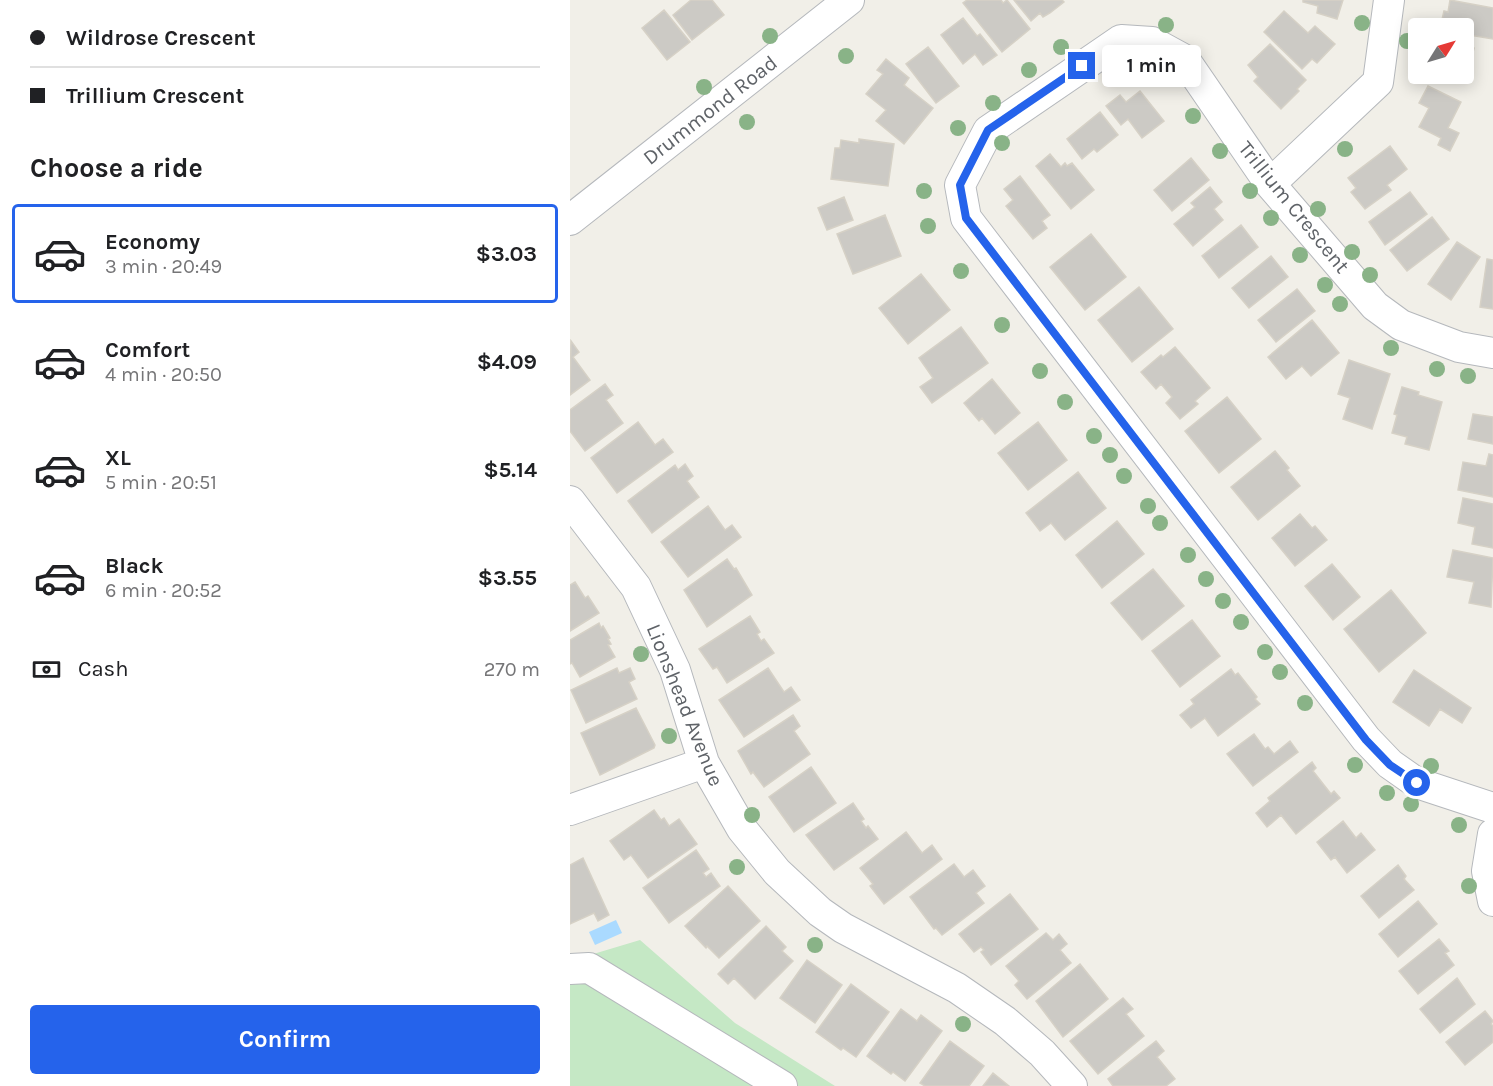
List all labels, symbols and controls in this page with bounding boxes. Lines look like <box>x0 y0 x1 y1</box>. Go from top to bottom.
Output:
north arrow <box>1408 18 1474 84</box>
map controls <box>1408 18 1474 84</box>
text: Wildrose Crescent <box>66 25 256 51</box>
callout: 1 min <box>1103 45 1202 87</box>
street label: Drummond Road <box>638 50 782 170</box>
route end <box>1068 52 1095 79</box>
text: 1 min <box>1126 54 1177 77</box>
text: Trillium Crescent <box>66 83 244 109</box>
street label: Trillium Crescent <box>1233 136 1355 278</box>
text: Choose a ride <box>30 152 203 184</box>
icon: car <box>33 227 87 281</box>
text: Economy <box>105 229 200 255</box>
text: $3.03 <box>476 241 537 267</box>
text: 3 min · 20:49 <box>105 255 222 278</box>
icon: car <box>33 335 87 389</box>
text: Comfort <box>105 337 190 363</box>
text: $4.09 <box>477 349 537 375</box>
text: 4 min · 20:50 <box>105 363 222 386</box>
icon: car <box>33 443 87 497</box>
text: XL <box>105 445 131 471</box>
text: $5.14 <box>483 457 537 483</box>
text: 5 min · 20:51 <box>105 471 217 494</box>
icon: car <box>33 551 87 605</box>
text: Black <box>105 553 164 579</box>
text: $3.55 <box>478 565 537 591</box>
text: 6 min · 20:52 <box>105 579 222 602</box>
street label: Lionshead Avenue <box>642 620 728 790</box>
icon: cash <box>30 653 63 686</box>
text: Cash <box>78 656 128 682</box>
text: 270 m <box>484 658 540 681</box>
route start <box>1403 769 1430 796</box>
button: Confirm <box>30 1005 540 1074</box>

